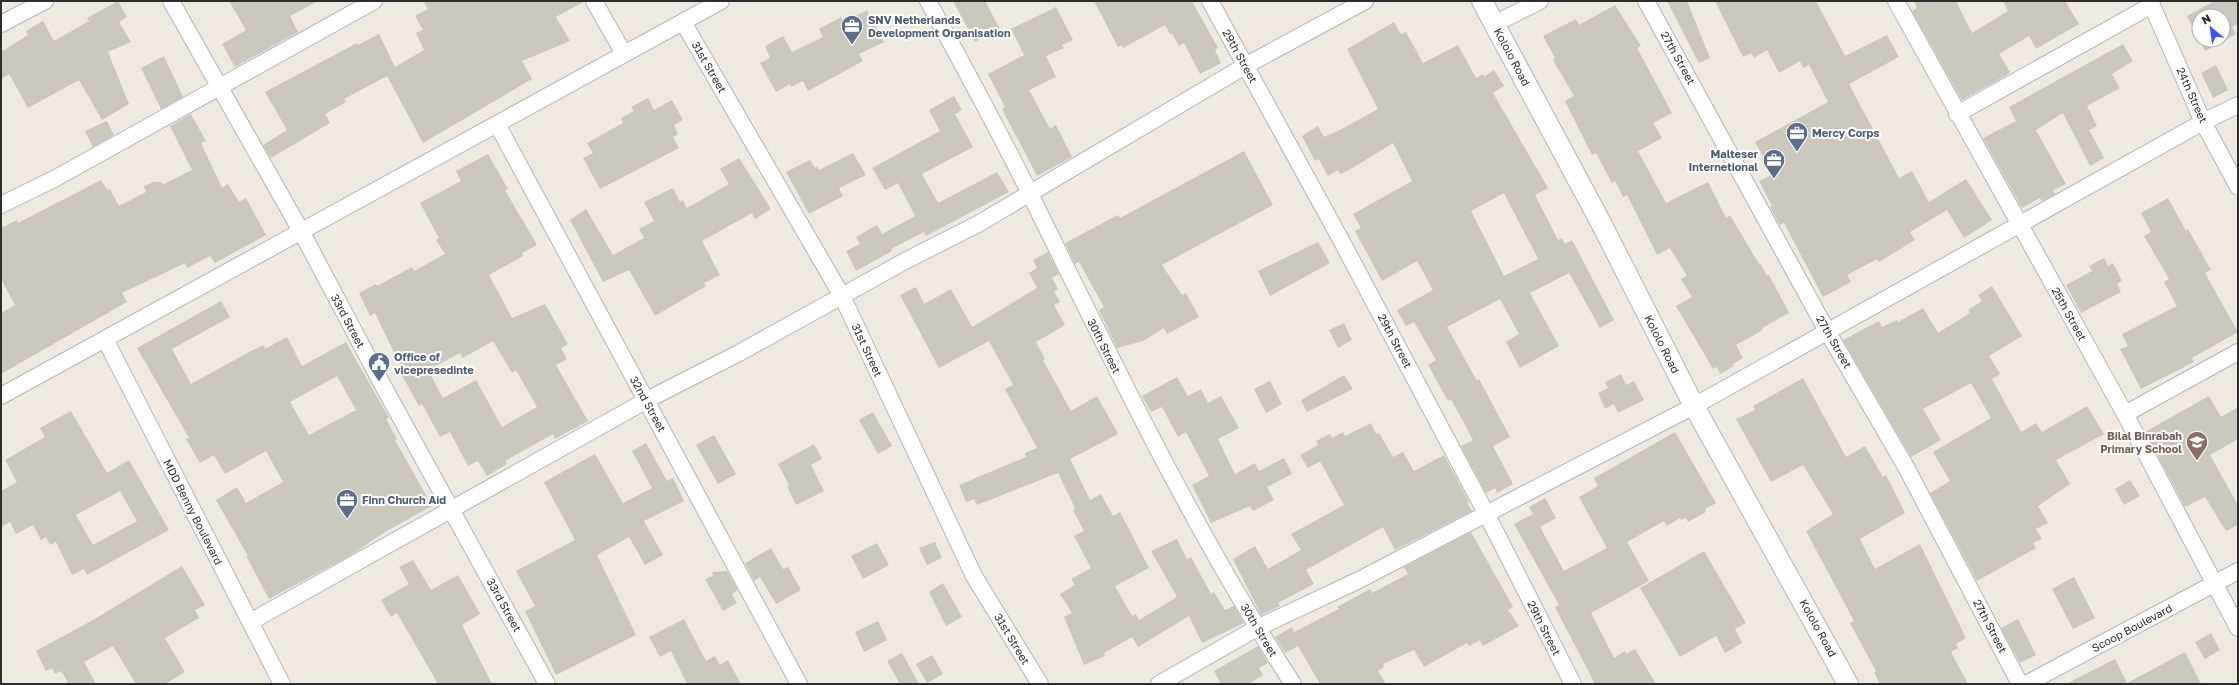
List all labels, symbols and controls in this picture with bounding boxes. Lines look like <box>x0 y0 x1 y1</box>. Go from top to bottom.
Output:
north arrow <box>2191 8 2231 48</box>
text: N <box>2199 11 2213 27</box>
office icon: SNV Netherlands Development Organisation <box>839 13 865 46</box>
place label: SNV Netherlands Development Organisation <box>868 13 1011 39</box>
street label: Kololo Road <box>1492 26 1533 88</box>
street label: 29th Street <box>1220 27 1261 85</box>
street label: 27th Street <box>1659 29 1698 87</box>
street label: 31st Street <box>689 39 729 95</box>
street label: 24th Street <box>2174 65 2211 125</box>
office icon: Mercy Corps <box>1784 120 1810 153</box>
place label: Mercy Corps <box>1812 126 1880 139</box>
place label: Malteser Internetional <box>1689 147 1759 173</box>
office icon: Malteser Internetional <box>1761 147 1787 180</box>
street label: 25th Street <box>2049 285 2089 343</box>
street label: 33rd Street <box>329 292 368 350</box>
street label: 29th Street <box>1376 311 1415 370</box>
street label: Kololo Road <box>1642 312 1683 375</box>
street label: 27th Street <box>1814 313 1855 370</box>
street label: 30th Street <box>1085 316 1124 375</box>
street label: 31st Street <box>849 321 885 379</box>
public building icon: Office of vicepresedinte <box>366 350 392 383</box>
place label: Office of vicepresedinte <box>394 350 474 376</box>
street label: 32nd Street <box>628 374 669 434</box>
place label: Bilal Binrabah Primary School <box>2100 429 2182 455</box>
school or university icon: Bilal Binrabah Primary School <box>2184 429 2210 462</box>
street label: MDD Benny Boulevard <box>161 457 226 567</box>
office icon: Finn Church Aid <box>334 487 360 520</box>
place label: Finn Church Aid <box>362 493 446 506</box>
street label: 33rd Street <box>484 576 524 634</box>
street label: Kololo Road <box>1797 597 1840 659</box>
street label: 27th Street <box>1971 597 2010 655</box>
street label: 29th Street <box>1525 598 1564 657</box>
street label: 30th Street <box>1238 601 1280 659</box>
street label: Scoop Boulevard <box>2089 601 2174 654</box>
street label: 31st Street <box>992 611 1033 667</box>

